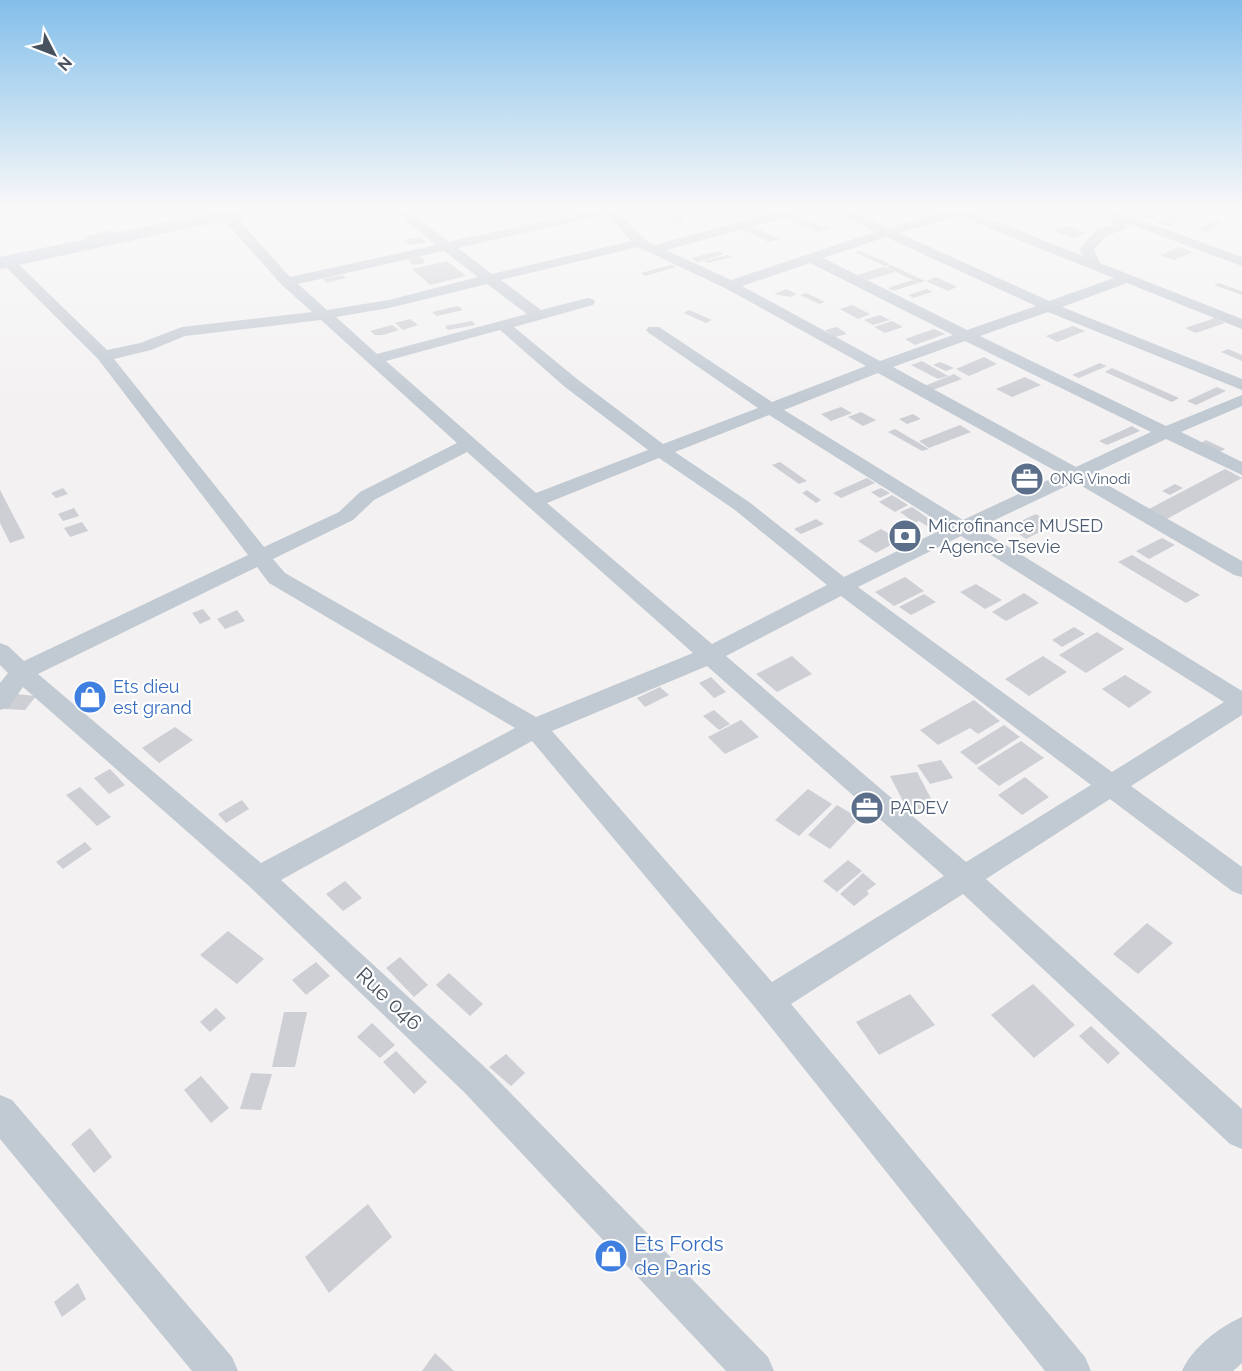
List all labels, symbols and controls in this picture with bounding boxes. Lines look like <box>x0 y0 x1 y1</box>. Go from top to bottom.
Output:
north arrow <box>24 24 84 84</box>
text: N <box>54 53 76 75</box>
office icon: ONG Vinodi <box>1009 461 1045 497</box>
place label: ONG Vinodi <box>1050 470 1131 488</box>
place label: Microfinance MUSED - Agence Tsevie <box>928 515 1103 557</box>
bank icon: Microfinance MUSED - Agence Tsevie <box>887 518 923 554</box>
place label: Ets dieu est grand <box>113 676 192 718</box>
shop icon: Ets dieu est grand <box>72 679 108 715</box>
office icon: PADEV <box>849 790 885 826</box>
place label: PADEV <box>890 797 949 818</box>
street label: Rue 046 <box>351 962 427 1035</box>
place label: Ets Fords de Paris <box>634 1231 724 1280</box>
shop icon: Ets Fords de Paris <box>593 1238 629 1274</box>

